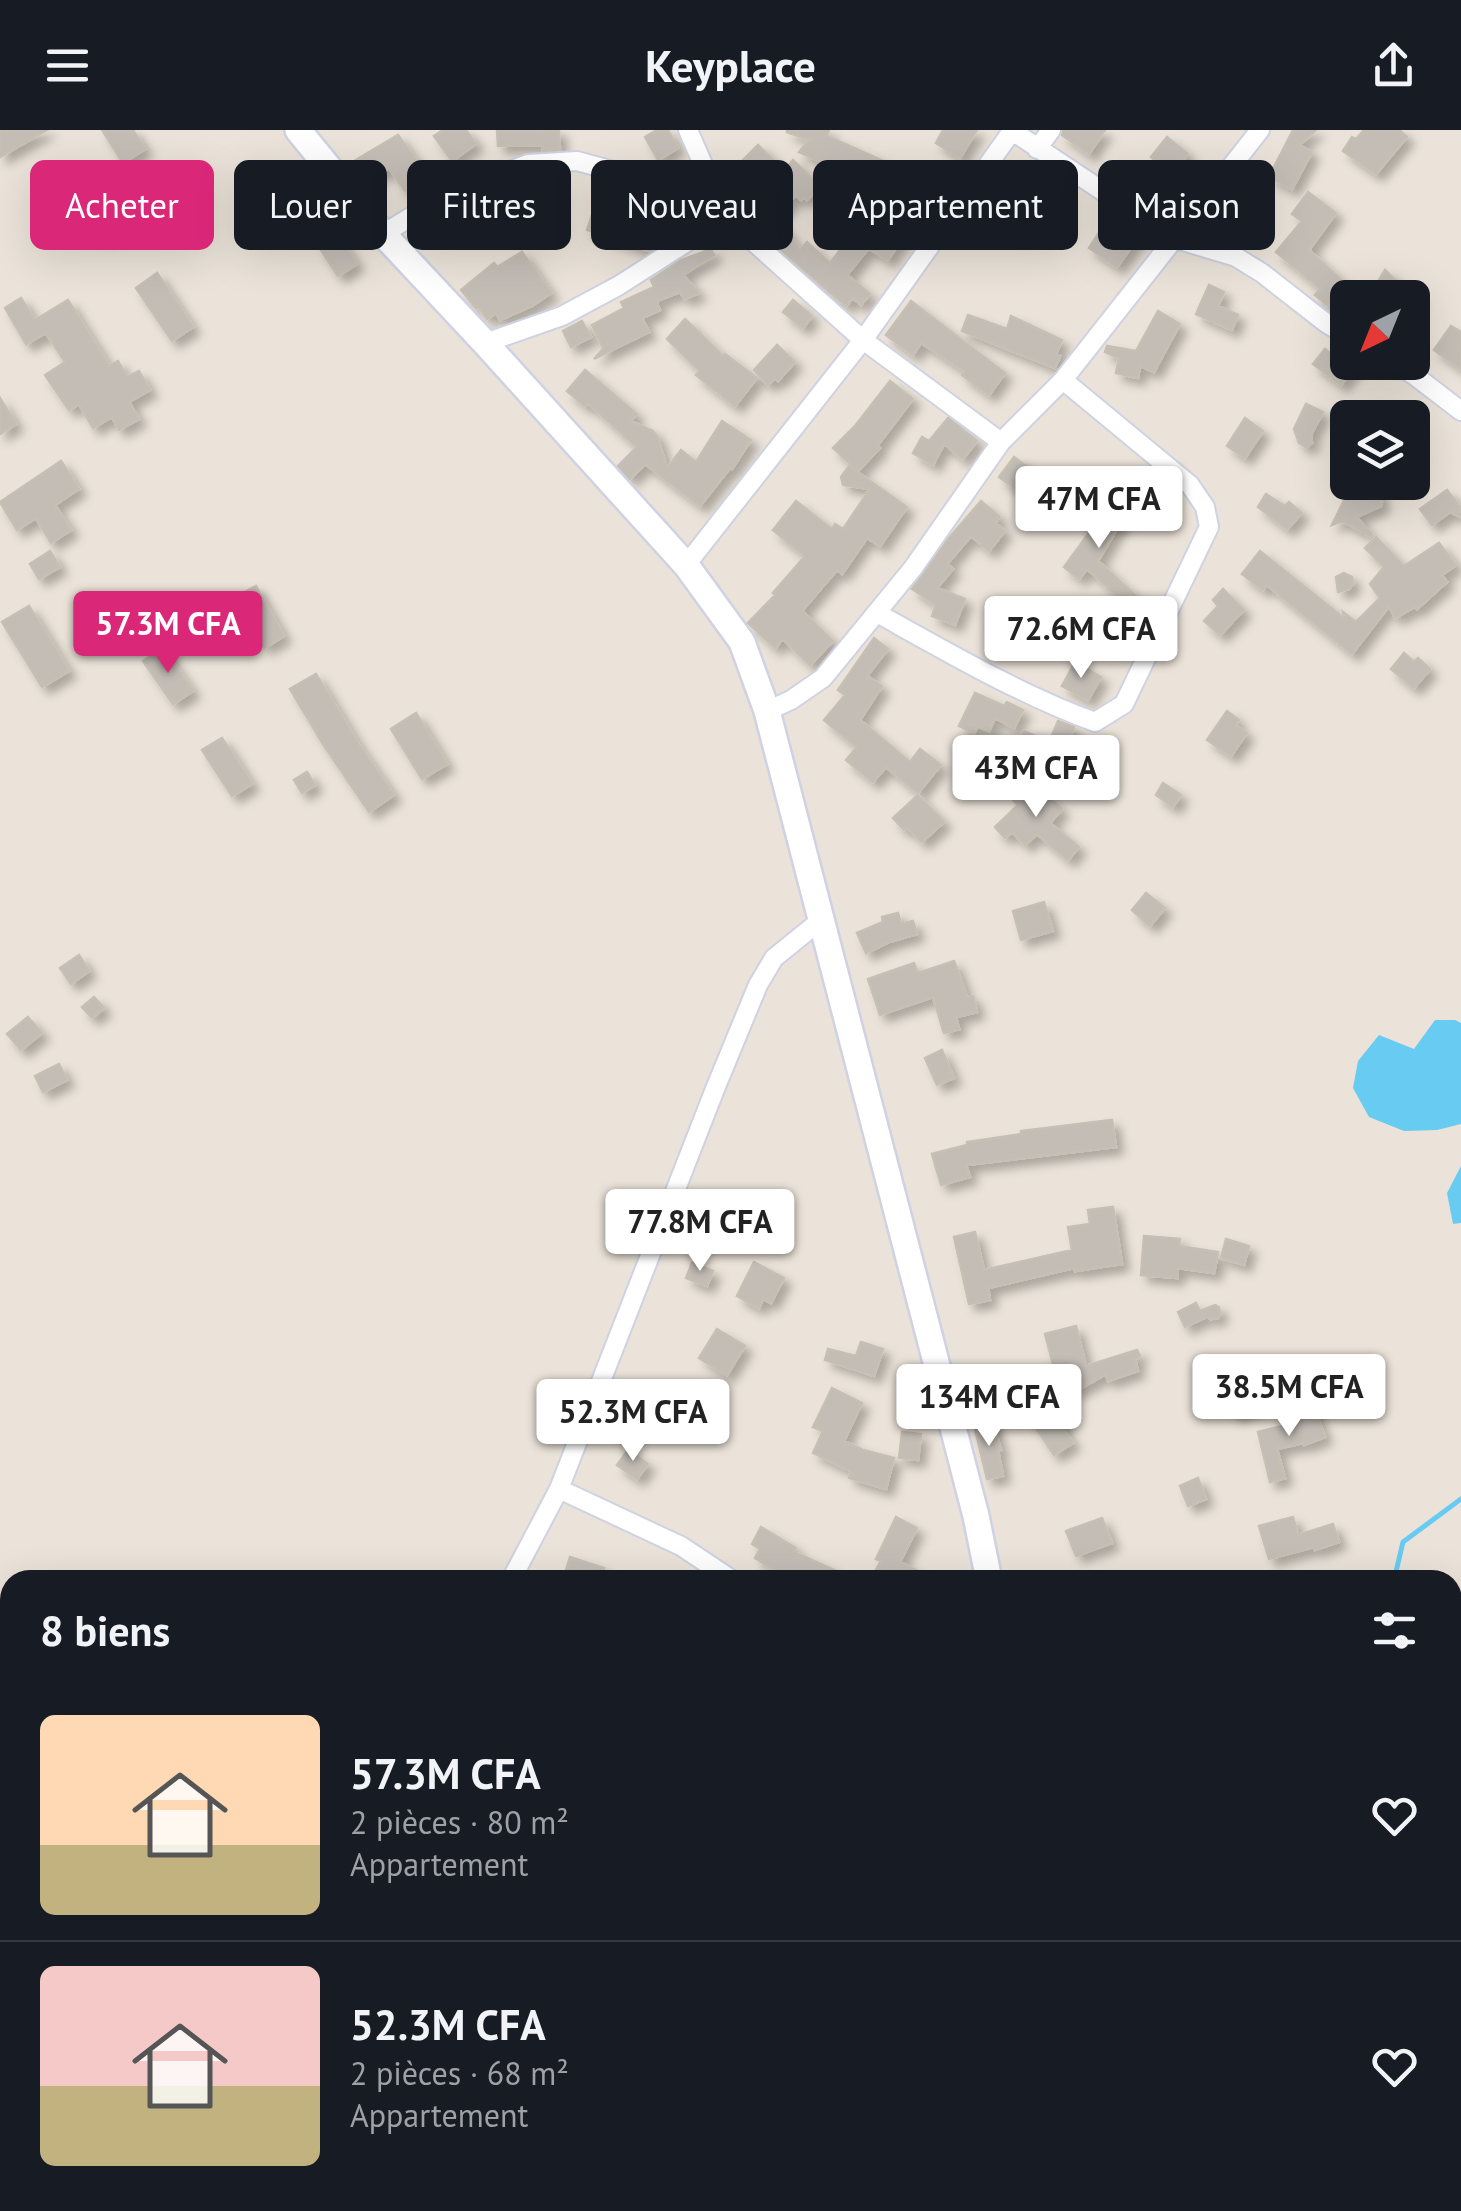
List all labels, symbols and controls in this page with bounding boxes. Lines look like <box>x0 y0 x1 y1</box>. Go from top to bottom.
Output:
text: Keyplace <box>645 36 816 94</box>
icon: menu <box>40 38 95 93</box>
icon: share <box>1366 38 1421 93</box>
chip: Acheter <box>30 160 214 250</box>
chip: Louer <box>234 160 387 250</box>
chip: Filtres <box>407 160 571 250</box>
chip: Nouveau <box>591 160 793 250</box>
chip: Appartement <box>813 160 1078 250</box>
chip: Maison <box>1098 160 1275 250</box>
north arrow <box>1330 280 1430 380</box>
map controls <box>1330 280 1430 500</box>
button: layers <box>1330 400 1430 500</box>
pin: 47M CFA <box>1007 466 1191 551</box>
text: 47M CFA <box>1037 477 1161 519</box>
pin: 57.3M CFA <box>54 591 282 676</box>
pin: 72.6M CFA <box>967 596 1195 681</box>
text: 57.3M CFA <box>95 602 241 644</box>
text: 72.6M CFA <box>1006 607 1156 649</box>
pin: 43M CFA <box>944 735 1128 820</box>
text: 43M CFA <box>974 746 1098 788</box>
pin: 77.8M CFA <box>586 1189 814 1274</box>
text: 77.8M CFA <box>627 1200 773 1242</box>
pin: 38.5M CFA <box>1175 1354 1403 1439</box>
pin: 134M CFA <box>886 1364 1092 1449</box>
text: 38.5M CFA <box>1214 1365 1364 1407</box>
text: 134M CFA <box>918 1375 1060 1417</box>
pin: 52.3M CFA <box>519 1379 747 1464</box>
text: 52.3M CFA <box>558 1390 708 1432</box>
text: 8 biens <box>40 1603 170 1658</box>
icon: filters <box>1367 1603 1422 1658</box>
text: 57.3M CFA <box>350 1746 541 1801</box>
icon: home <box>120 1755 240 1875</box>
icon: heart <box>1367 1788 1422 1843</box>
text: 2 pièces · 80 m² <box>350 1801 569 1843</box>
text: Appartement <box>350 1843 528 1885</box>
text: 52.3M CFA <box>350 1997 546 2052</box>
icon: home <box>120 2006 240 2126</box>
icon: heart <box>1367 2039 1422 2094</box>
text: 2 pièces · 68 m² <box>350 2052 569 2094</box>
text: Appartement <box>350 2094 528 2136</box>

